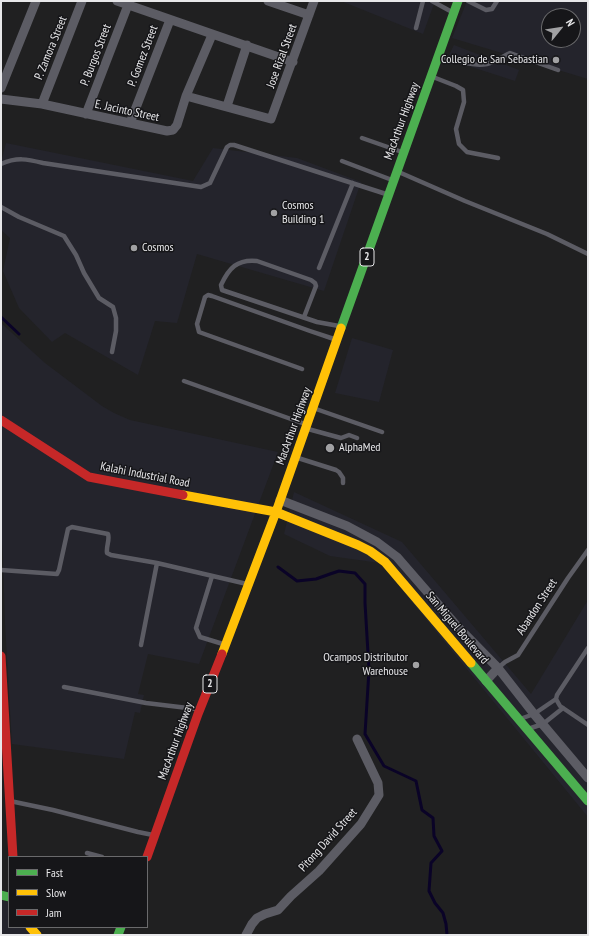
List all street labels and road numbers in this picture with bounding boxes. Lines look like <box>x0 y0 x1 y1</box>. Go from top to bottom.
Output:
street label: P. Zamora Street <box>32 14 70 82</box>
street label: P. Burgos Street <box>78 22 114 88</box>
street label: Jose Rizal Street <box>264 22 300 90</box>
street label: P. Gomez Street <box>125 23 161 89</box>
street label: MacArthur Highway <box>381 80 423 162</box>
street label: E. Jacinto Street <box>94 97 160 125</box>
road number: 2 <box>360 248 374 266</box>
street label: MacArthur Highway <box>273 385 315 467</box>
street label: Kalahi Industrial Road <box>99 459 191 491</box>
street label: Abandon Street <box>514 576 560 638</box>
street label: San Miguel Boulevard <box>422 589 492 667</box>
road number: 2 <box>203 675 217 693</box>
street label: MacArthur Highway <box>155 700 197 782</box>
street label: Pitong David Street <box>296 805 360 875</box>

